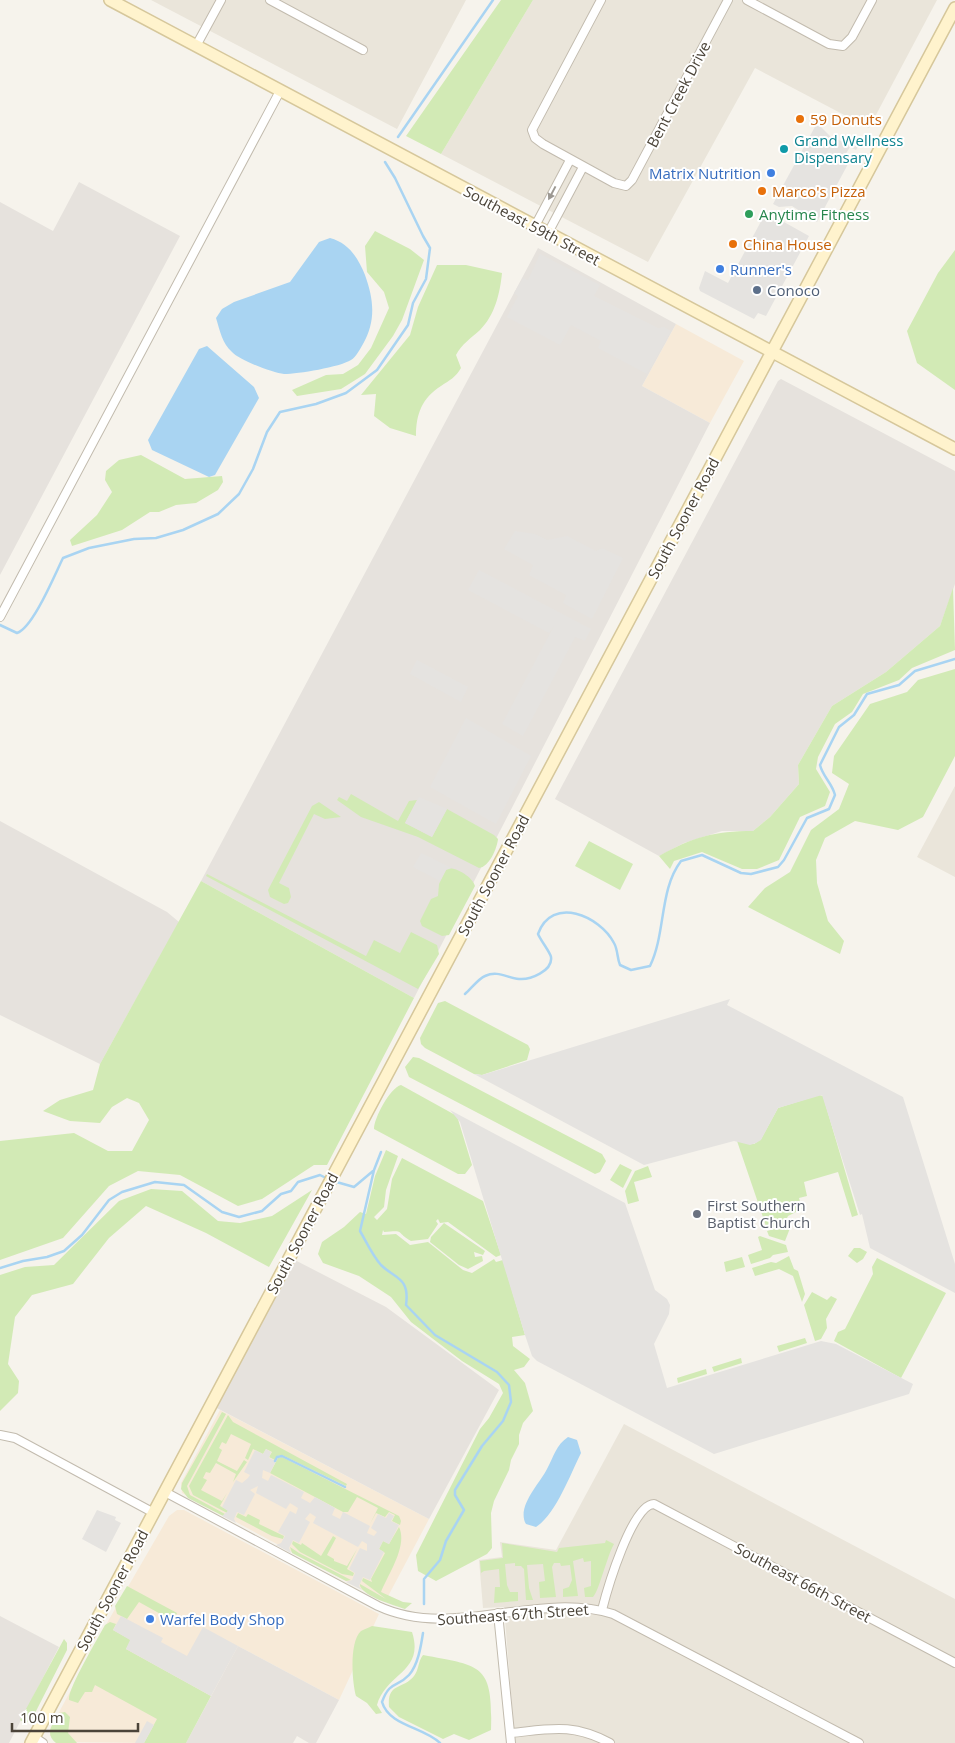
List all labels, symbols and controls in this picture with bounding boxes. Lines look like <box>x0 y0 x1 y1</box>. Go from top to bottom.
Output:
street label: Bent Creek Drive <box>642 37 714 151</box>
place label: 59 Donuts <box>810 109 882 129</box>
marker: 59 Donuts <box>794 113 806 125</box>
place label: Grand Wellness Dispensary <box>794 130 903 167</box>
marker: Grand Wellness Dispensary <box>778 143 790 155</box>
place label: Matrix Nutrition <box>649 163 761 183</box>
marker: Matrix Nutrition <box>765 167 777 179</box>
street label: Southeast 59th Street <box>460 181 604 269</box>
place label: Marco's Pizza <box>772 181 866 201</box>
marker: Marco's Pizza <box>756 185 768 197</box>
one-way arrow <box>548 186 557 199</box>
place label: Anytime Fitness <box>759 204 869 224</box>
marker: Anytime Fitness <box>743 208 755 220</box>
place label: China House <box>743 234 832 254</box>
marker: China House <box>727 238 739 250</box>
place label: Runner's <box>730 259 792 279</box>
marker: Runner's <box>714 263 726 275</box>
place label: Conoco <box>767 280 820 300</box>
marker: Conoco <box>751 284 763 296</box>
street label: South Sooner Road <box>643 454 723 582</box>
street label: South Sooner Road <box>453 811 533 939</box>
street label: South Sooner Road <box>262 1169 342 1297</box>
place label: First Southern Baptist Church <box>707 1195 810 1232</box>
marker: First Southern Baptist Church <box>691 1208 703 1220</box>
street label: South Sooner Road <box>72 1526 152 1654</box>
street label: Southeast 66th Street <box>731 1538 875 1626</box>
street label: Southeast 67th Street <box>437 1599 589 1629</box>
place label: Warfel Body Shop <box>160 1609 284 1629</box>
marker: Warfel Body Shop <box>144 1613 156 1625</box>
scale bar <box>12 1700 139 1732</box>
text: 100 m <box>20 1707 64 1727</box>

